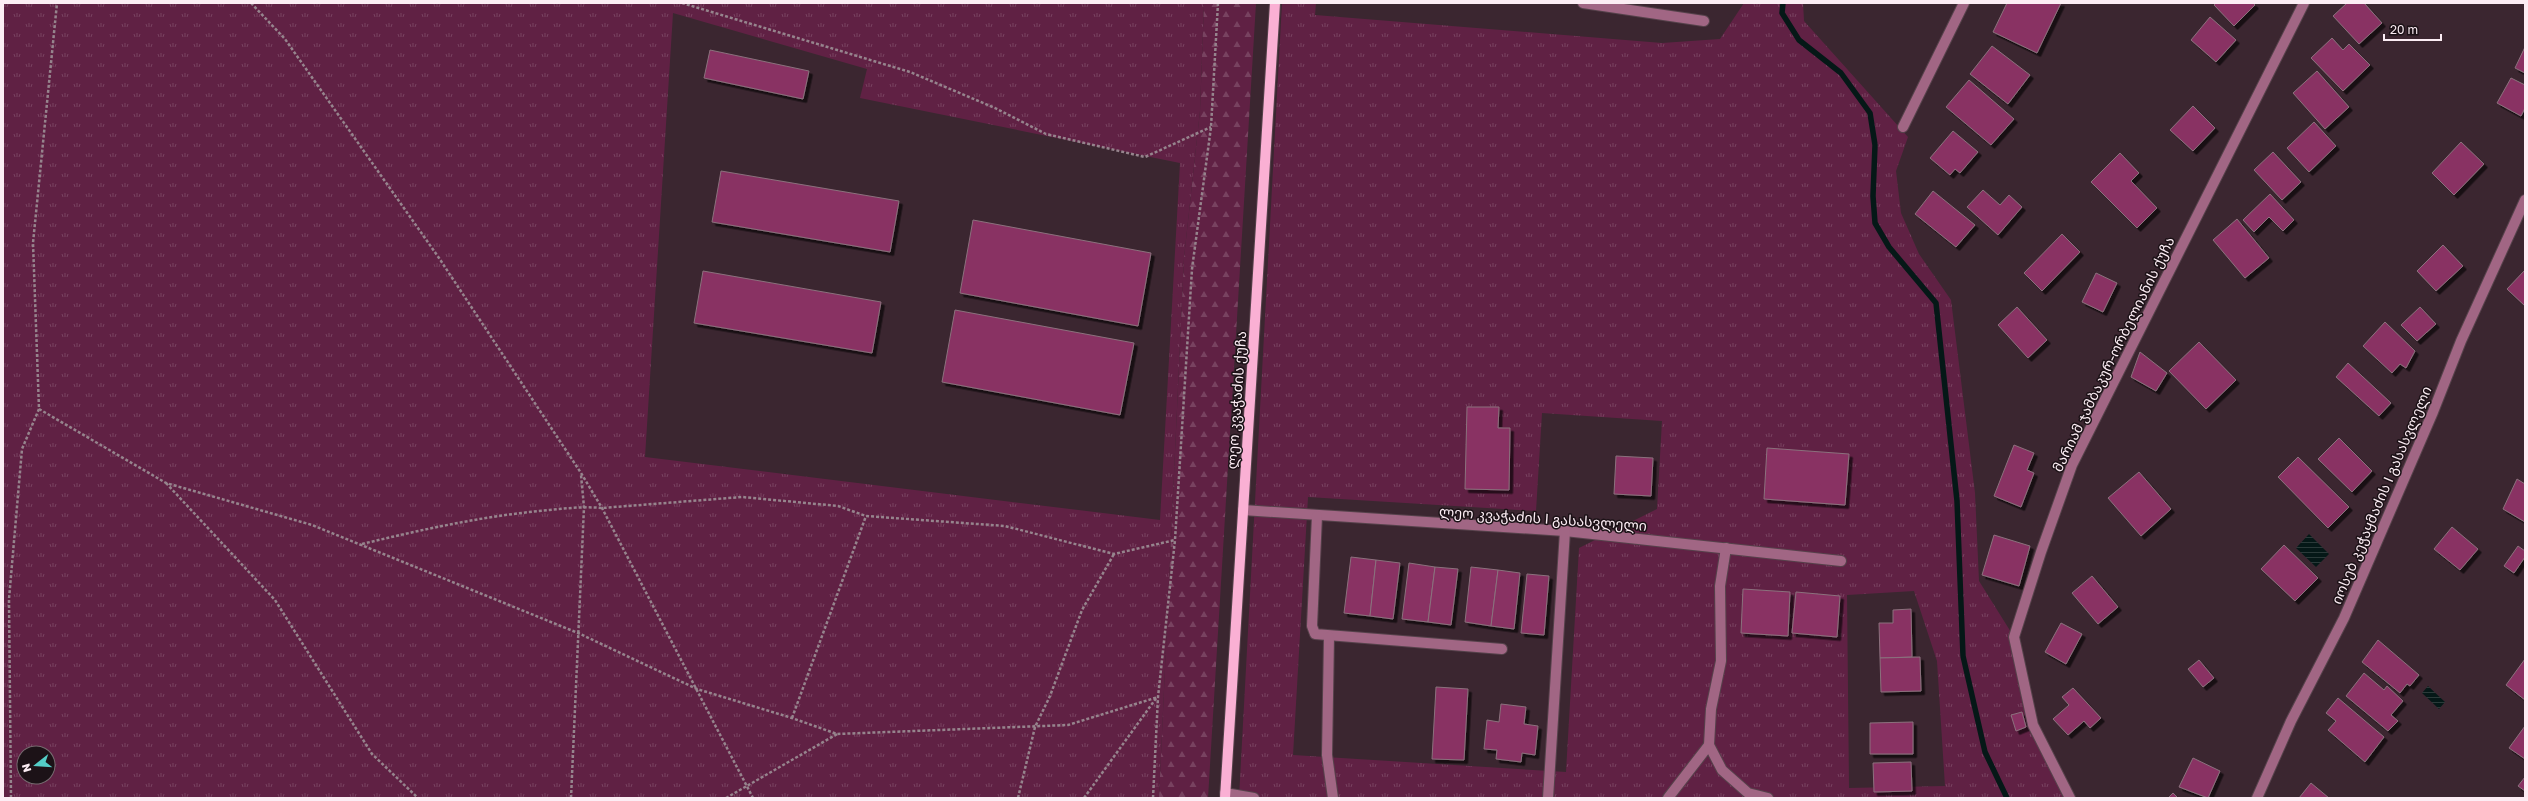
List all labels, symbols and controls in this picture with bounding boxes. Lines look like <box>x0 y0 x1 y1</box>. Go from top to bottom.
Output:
scale bar <box>2384 16 2441 42</box>
text: 20 m <box>2390 22 2418 37</box>
street label: მარიამ ჯამბაკურ-ორბელიანის ქუჩა <box>2048 234 2178 475</box>
street label: ლეო კვაჭაძის ქუჩა <box>1223 330 1250 470</box>
street label: იოსებ კეჭაყმაძის I გასასვლელი <box>2327 383 2436 607</box>
street label: ლეო კვაჭაძის I გასასვლელი <box>1438 502 1647 535</box>
north arrow <box>16 745 56 785</box>
text: N <box>19 762 33 774</box>

